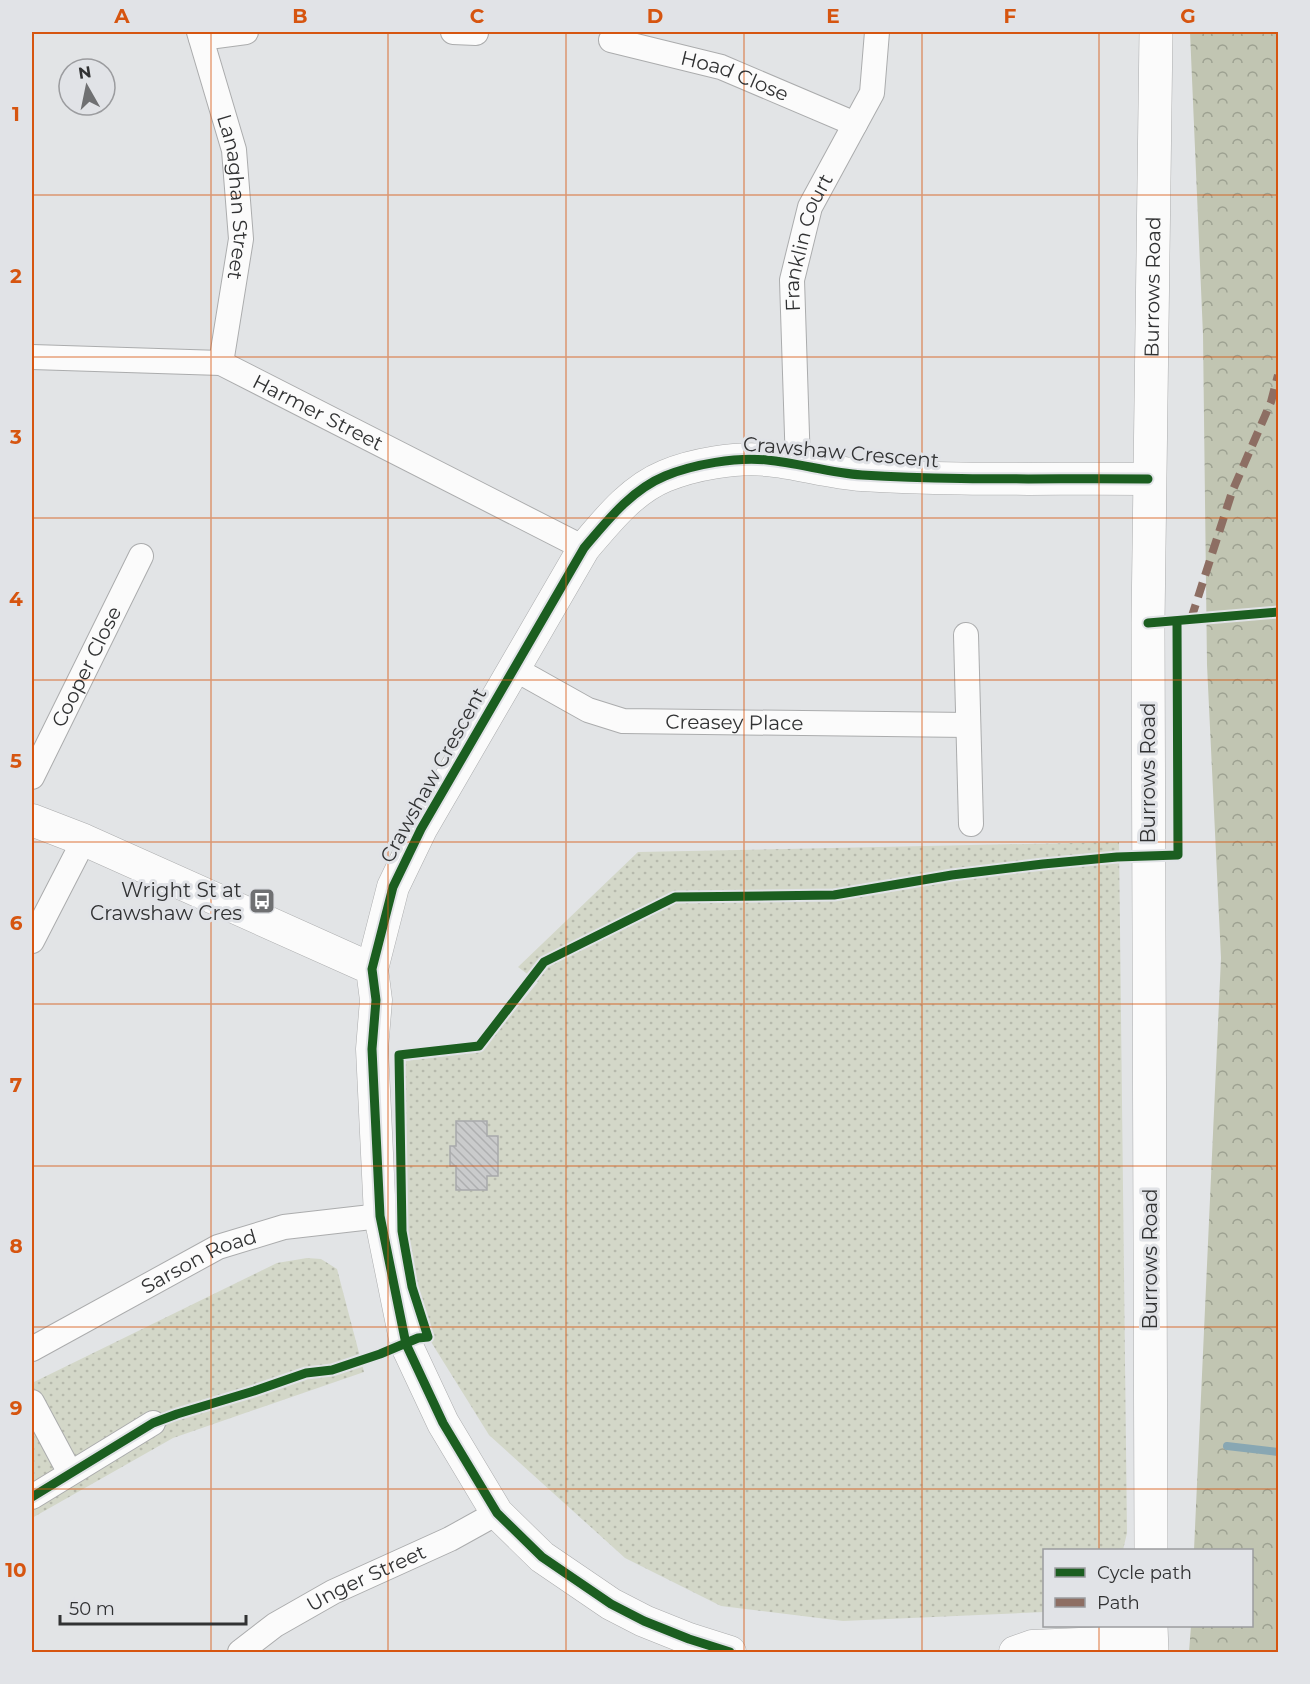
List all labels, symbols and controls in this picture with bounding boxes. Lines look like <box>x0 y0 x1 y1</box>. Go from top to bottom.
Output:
text: A <box>113 4 130 28</box>
text: B <box>292 4 308 28</box>
text: C <box>470 4 485 28</box>
text: D <box>647 4 663 28</box>
text: E <box>826 4 840 28</box>
text: F <box>1004 4 1017 28</box>
text: G <box>1180 4 1196 28</box>
street label: Hoad Close <box>678 46 792 106</box>
north arrow <box>57 57 117 117</box>
text: N <box>77 62 93 83</box>
text: 1 <box>12 102 20 126</box>
street label: Lanaghan Street <box>212 111 253 282</box>
street label: Franklin Court <box>780 170 838 312</box>
street label: Burrows Road <box>1140 216 1166 358</box>
text: 2 <box>10 264 22 288</box>
street label: Harmer Street <box>249 369 387 456</box>
text: 3 <box>9 425 22 449</box>
street label: Crawshaw Crescent <box>742 431 940 473</box>
text: 4 <box>9 587 23 611</box>
street label: Cooper Close <box>47 602 126 731</box>
street label: Crawshaw Crescent <box>375 683 491 867</box>
street label: Burrows Road <box>1136 702 1160 844</box>
street label: Creasey Place <box>665 709 804 735</box>
text: 5 <box>10 749 22 773</box>
place label: Wright St at Crawshaw Cres <box>90 878 242 925</box>
bus stop icon: Wright St at Crawshaw Cres <box>247 886 277 916</box>
text: 6 <box>10 911 23 935</box>
text: 7 <box>10 1073 22 1097</box>
street label: Burrows Road <box>1138 1188 1162 1330</box>
street label: Sarson Road <box>137 1224 259 1299</box>
text: 8 <box>9 1234 23 1258</box>
text: 9 <box>10 1396 22 1420</box>
street label: Unger Street <box>302 1540 430 1616</box>
legend <box>1043 1549 1253 1627</box>
text: 10 <box>5 1558 27 1582</box>
text: Cycle path <box>1097 1562 1192 1584</box>
scale bar <box>60 1588 246 1626</box>
text: Path <box>1097 1592 1140 1614</box>
text: 50 m <box>69 1598 115 1620</box>

